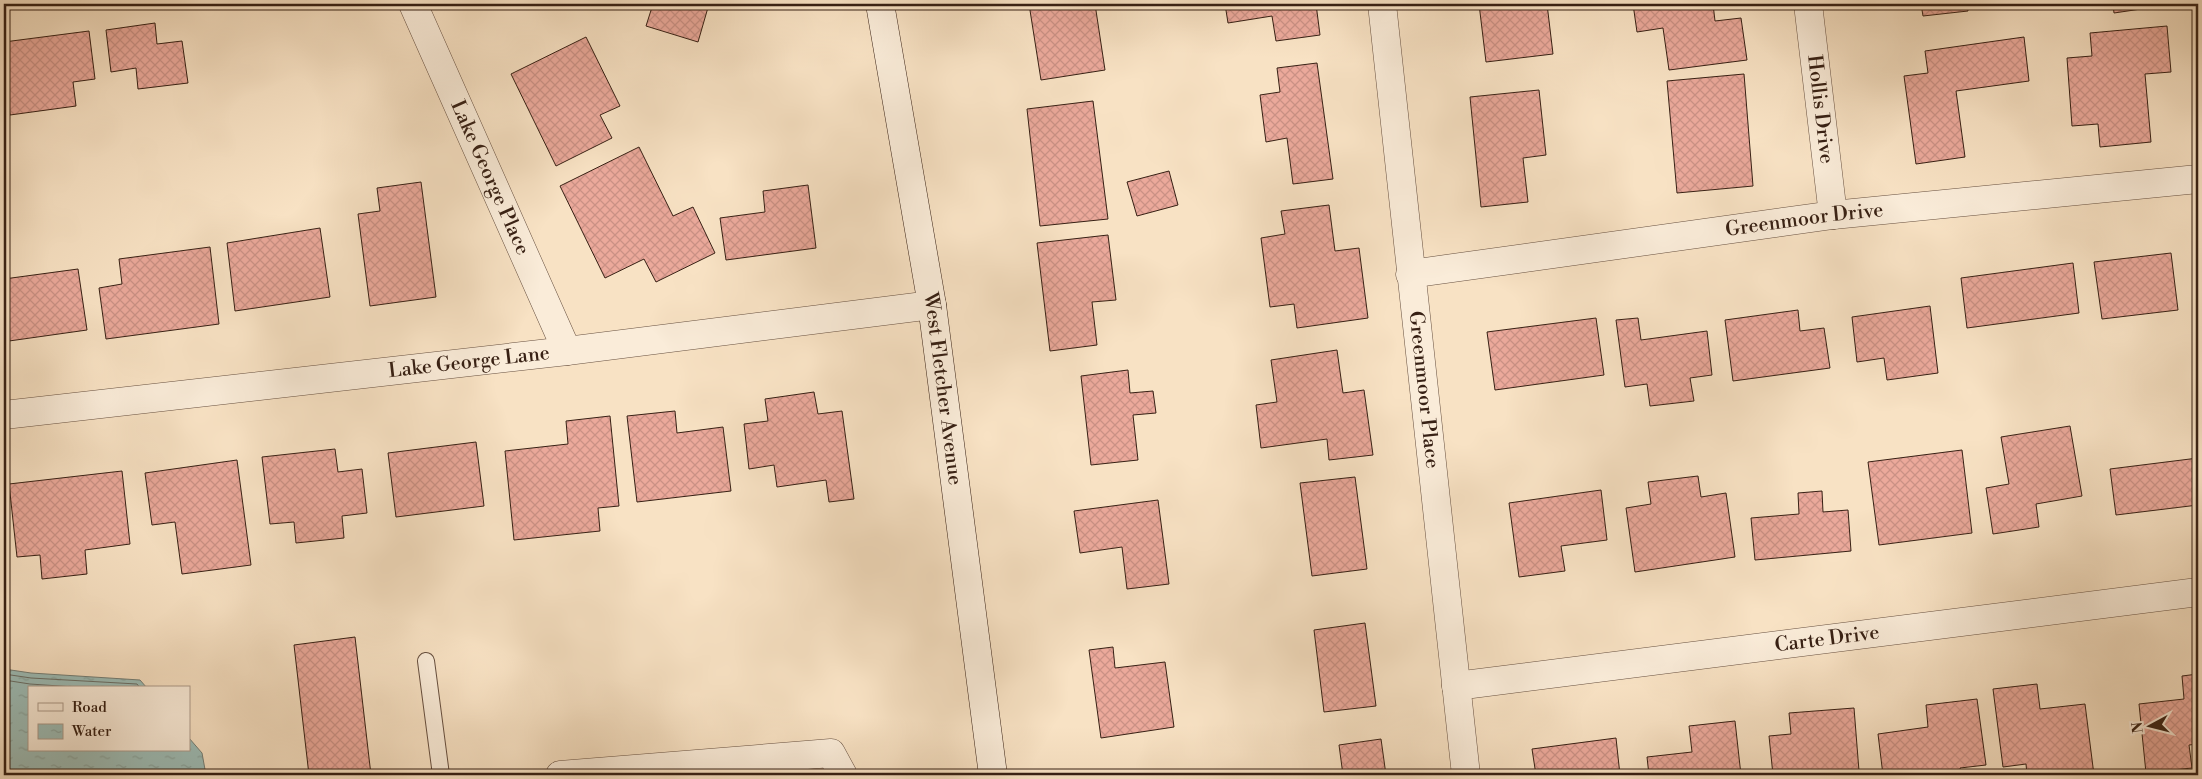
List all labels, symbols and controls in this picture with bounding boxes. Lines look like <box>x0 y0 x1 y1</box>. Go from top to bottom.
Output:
street label: Hollis Drive <box>1802 53 1839 165</box>
street label: Lake George Place <box>445 96 535 259</box>
street label: Greenmoor Drive <box>1724 198 1884 242</box>
street label: West Fletcher Avenue <box>917 290 968 487</box>
street label: Greenmoor Place <box>1403 310 1445 470</box>
street label: Lake George Lane <box>387 341 551 384</box>
street label: Carte Drive <box>1773 620 1881 658</box>
legend <box>28 686 190 752</box>
text: Road <box>72 698 107 717</box>
north arrow <box>2124 702 2174 752</box>
text: N <box>2128 721 2148 734</box>
text: Water <box>71 722 112 741</box>

